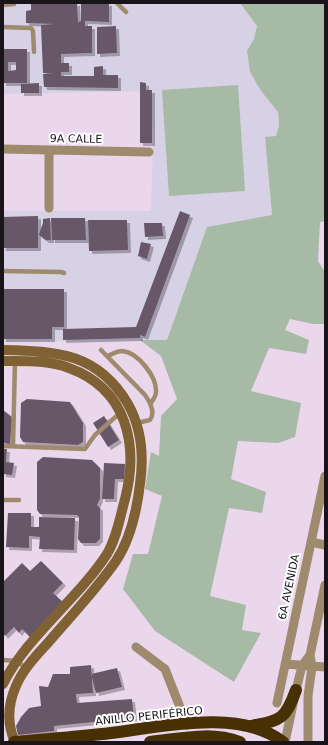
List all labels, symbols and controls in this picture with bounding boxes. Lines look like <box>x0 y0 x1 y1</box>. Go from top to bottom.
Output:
street label: 9A CALLE <box>50 132 102 146</box>
street label: 6A AVENIDA <box>276 553 302 621</box>
street label: ANILLO PERIFÉRICO <box>95 704 204 728</box>

